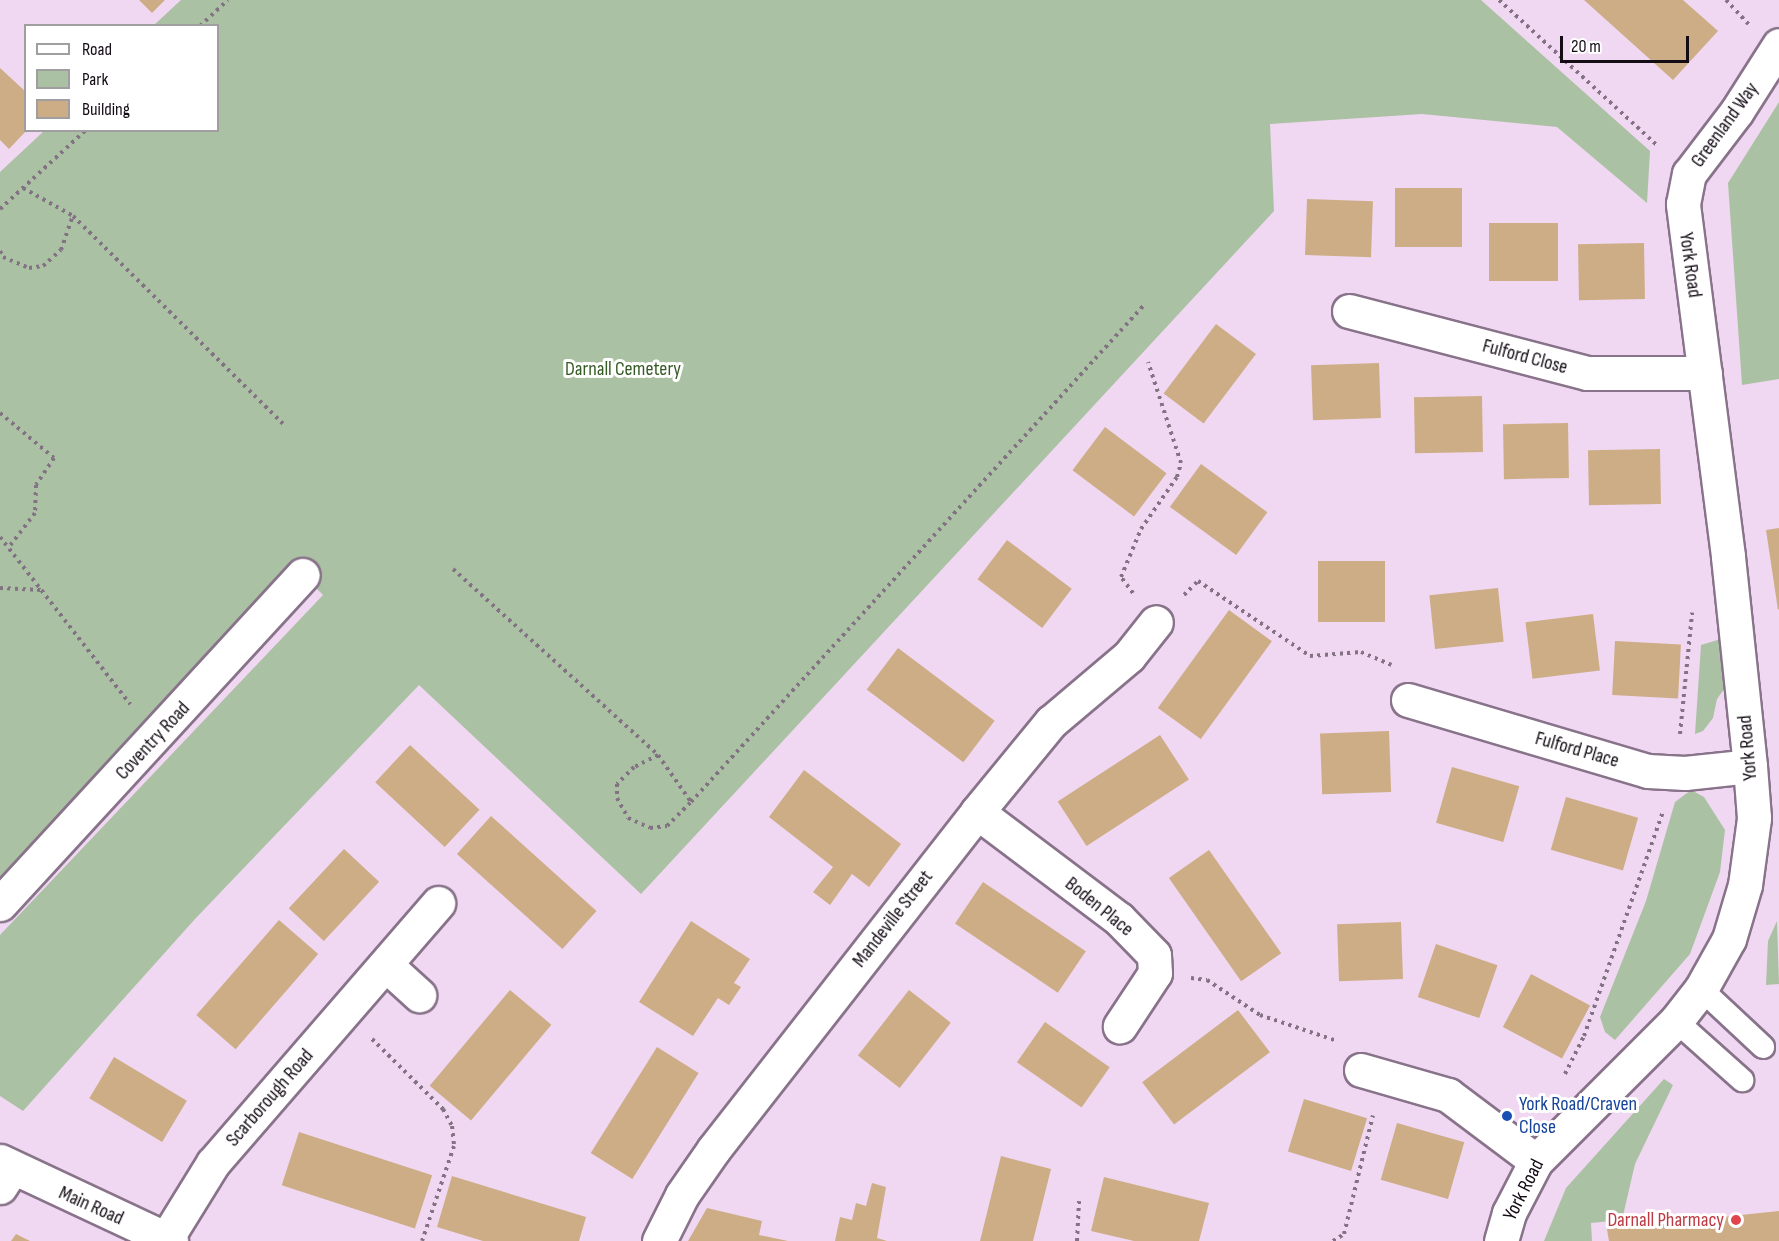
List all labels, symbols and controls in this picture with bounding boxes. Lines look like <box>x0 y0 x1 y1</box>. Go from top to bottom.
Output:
legend <box>24 24 219 132</box>
scale bar <box>1563 24 1692 62</box>
text: 20 m <box>1571 36 1601 57</box>
text: Road <box>82 39 112 60</box>
text: Park <box>82 69 108 90</box>
street label: Greenland Way <box>1686 78 1764 172</box>
text: Building <box>82 99 130 120</box>
street label: York Road <box>1674 231 1706 299</box>
street label: Fulford Close <box>1480 334 1570 380</box>
park label: Darnall Cemetery <box>565 357 681 381</box>
street label: Coventry Road <box>111 697 195 785</box>
street label: York Road <box>1733 714 1763 782</box>
street label: Fulford Place <box>1532 727 1622 773</box>
street label: Mandeville Street <box>848 866 938 972</box>
street label: Boden Place <box>1060 872 1138 942</box>
street label: Scarborough Road <box>221 1044 319 1152</box>
place label: York Road/Craven Close <box>1519 1092 1637 1139</box>
marker: York Road/Craven Close <box>1500 1109 1514 1123</box>
street label: York Road <box>1498 1155 1550 1225</box>
street label: Main Road <box>55 1181 127 1231</box>
place label: Darnall Pharmacy <box>1607 1208 1724 1232</box>
marker: Darnall Pharmacy <box>1729 1213 1743 1227</box>

